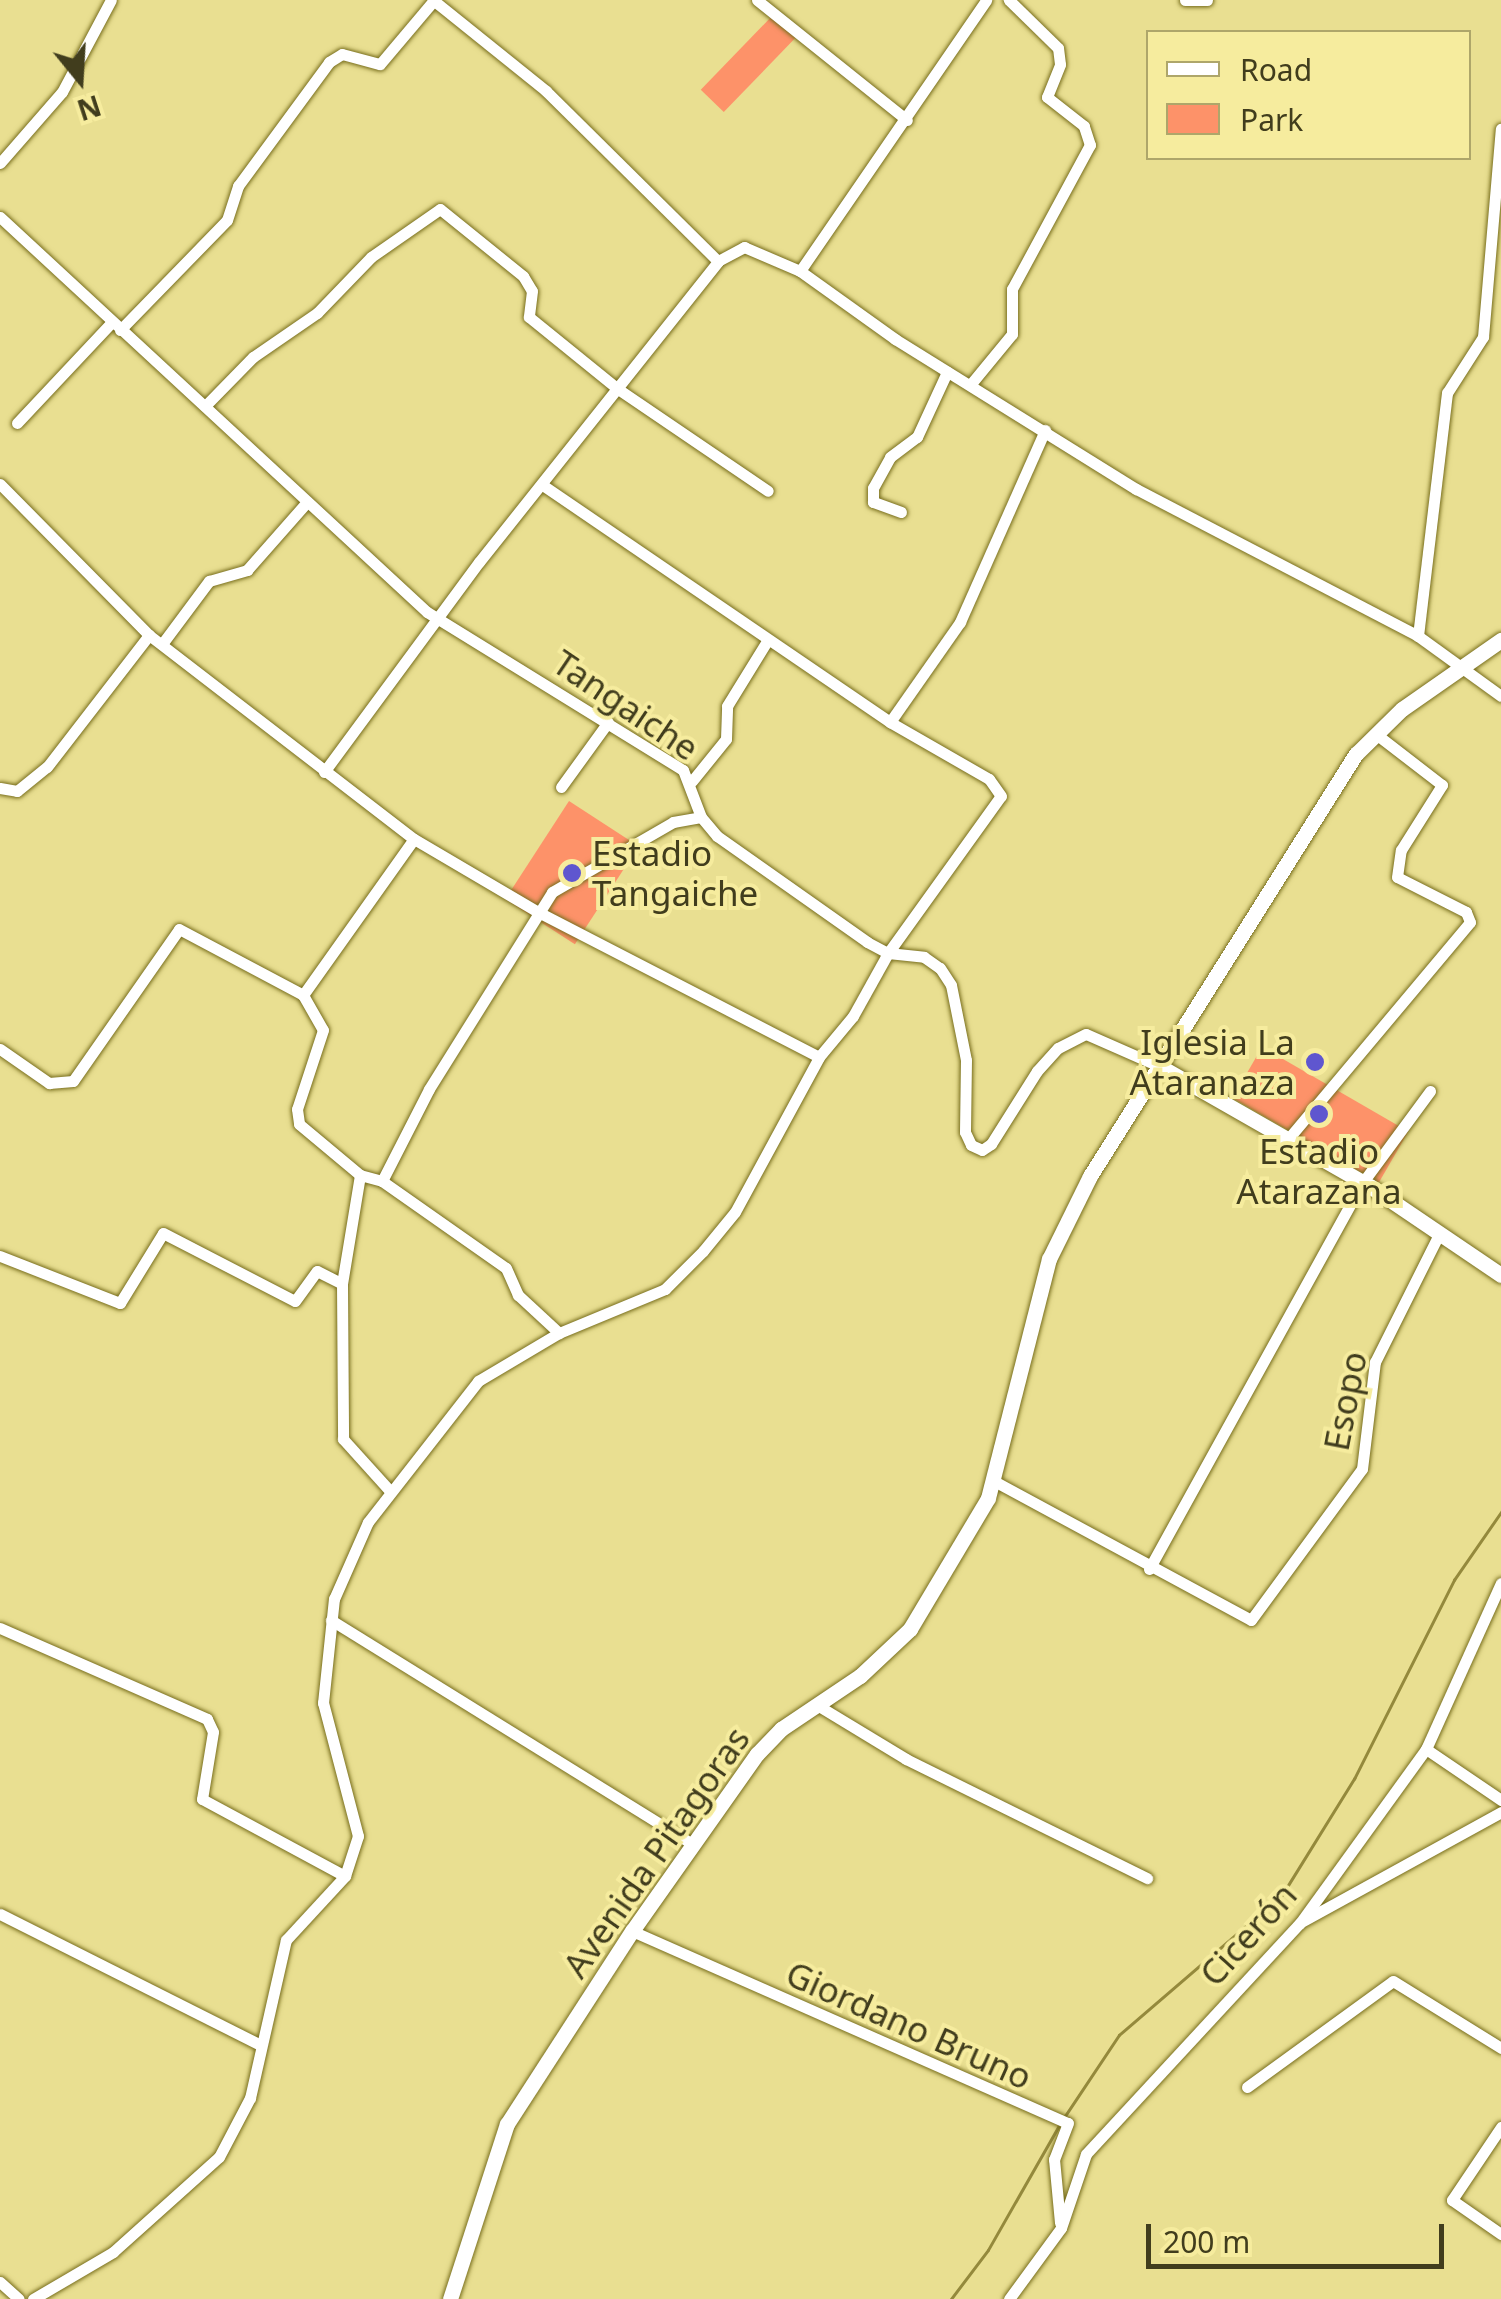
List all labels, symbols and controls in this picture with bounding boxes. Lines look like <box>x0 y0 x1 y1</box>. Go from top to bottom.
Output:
north arrow <box>30 30 130 130</box>
legend <box>1146 30 1471 160</box>
text: Road <box>1240 49 1312 90</box>
text: N <box>73 87 106 130</box>
text: Park <box>1240 99 1303 140</box>
street label: Tangaiche <box>545 641 707 769</box>
place label: Estadio Tangaiche <box>592 832 758 914</box>
marker: Estadio Tangaiche <box>561 862 583 884</box>
place label: Iglesia La Ataranaza <box>1130 1021 1295 1103</box>
marker: Iglesia La Ataranaza <box>1304 1051 1326 1073</box>
marker: Estadio Atarazana <box>1308 1103 1330 1125</box>
place label: Estadio Atarazana <box>1236 1130 1402 1212</box>
street label: Esopo <box>1315 1348 1375 1454</box>
street label: Avenida Pitagoras <box>554 1719 758 1985</box>
street label: Cicerón <box>1191 1874 1305 1994</box>
street label: Giordano Bruno <box>780 1952 1038 2098</box>
scale bar <box>1151 2204 1448 2266</box>
text: 200 m <box>1163 2221 1250 2262</box>

